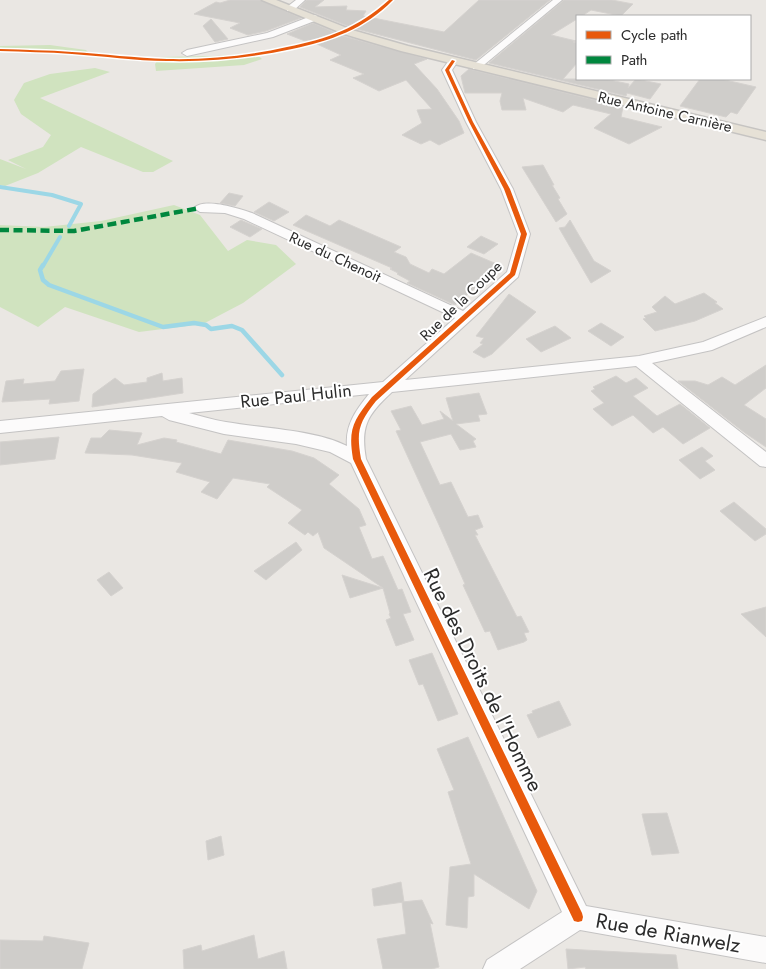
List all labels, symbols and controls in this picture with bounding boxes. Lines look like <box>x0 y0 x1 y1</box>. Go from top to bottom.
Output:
legend <box>576 15 751 80</box>
text: Cycle path <box>621 24 688 46</box>
text: Path <box>621 49 647 71</box>
street label: Rue Antoine Carnière <box>596 86 734 138</box>
street label: Rue du Chenoit <box>286 226 385 288</box>
street label: Rue de la Coupe <box>415 256 507 346</box>
street label: Rue Paul Hulin <box>239 377 353 415</box>
street label: Rue des Droits de l'Homme <box>416 563 550 797</box>
street label: Rue de Rianwelz <box>593 906 743 961</box>

